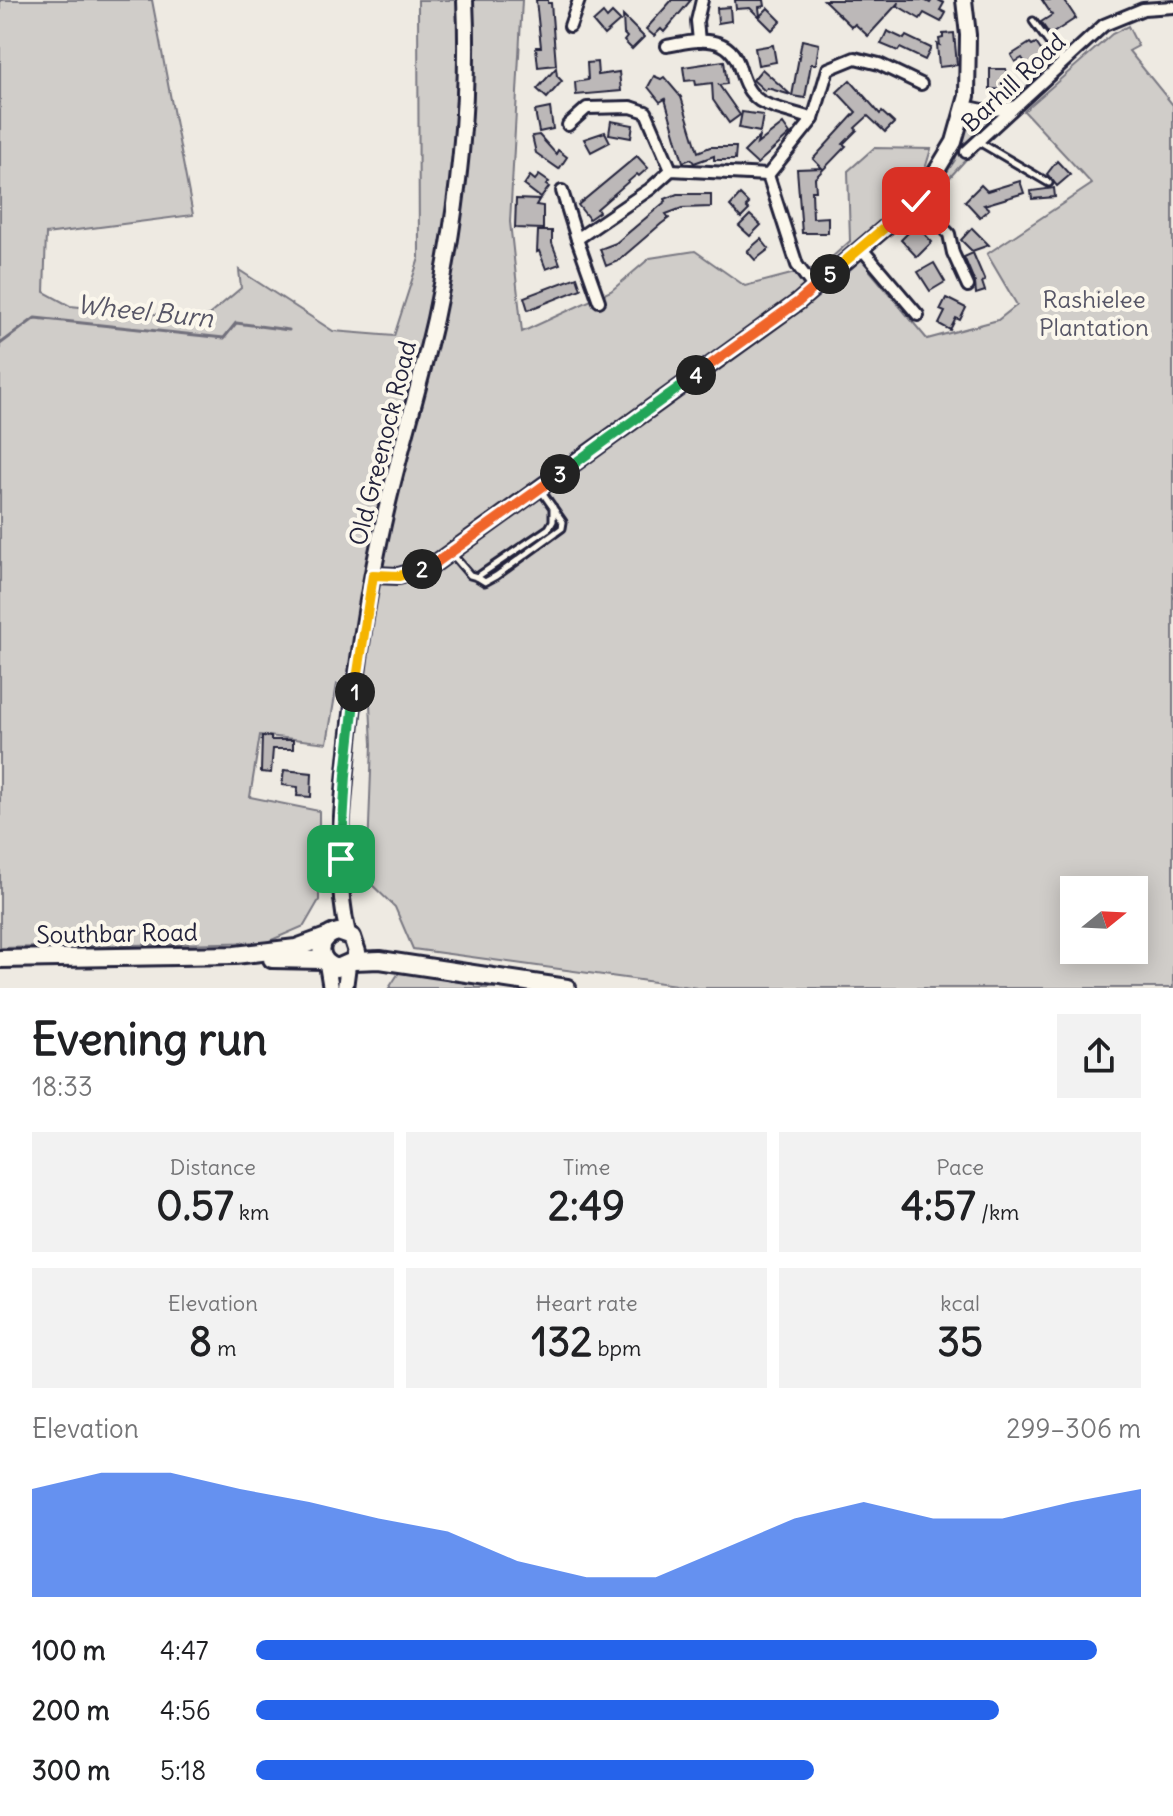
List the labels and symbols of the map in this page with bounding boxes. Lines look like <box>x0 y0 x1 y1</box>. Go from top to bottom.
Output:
street label: Barhill Road <box>955 26 1071 138</box>
pin <box>882 167 950 235</box>
pin: 5 <box>810 254 850 294</box>
park label: Rashielee Plantation <box>1039 284 1149 342</box>
water label: Wheel Burn <box>75 287 216 335</box>
street label: Old Greenock Road <box>342 338 422 548</box>
pin: 4 <box>676 355 716 395</box>
pin: 3 <box>540 454 580 494</box>
pin: 2 <box>402 549 442 589</box>
pin: 1 <box>335 672 375 712</box>
pin <box>307 825 375 893</box>
north arrow <box>1060 876 1148 964</box>
street label: Southbar Road <box>36 917 198 949</box>

